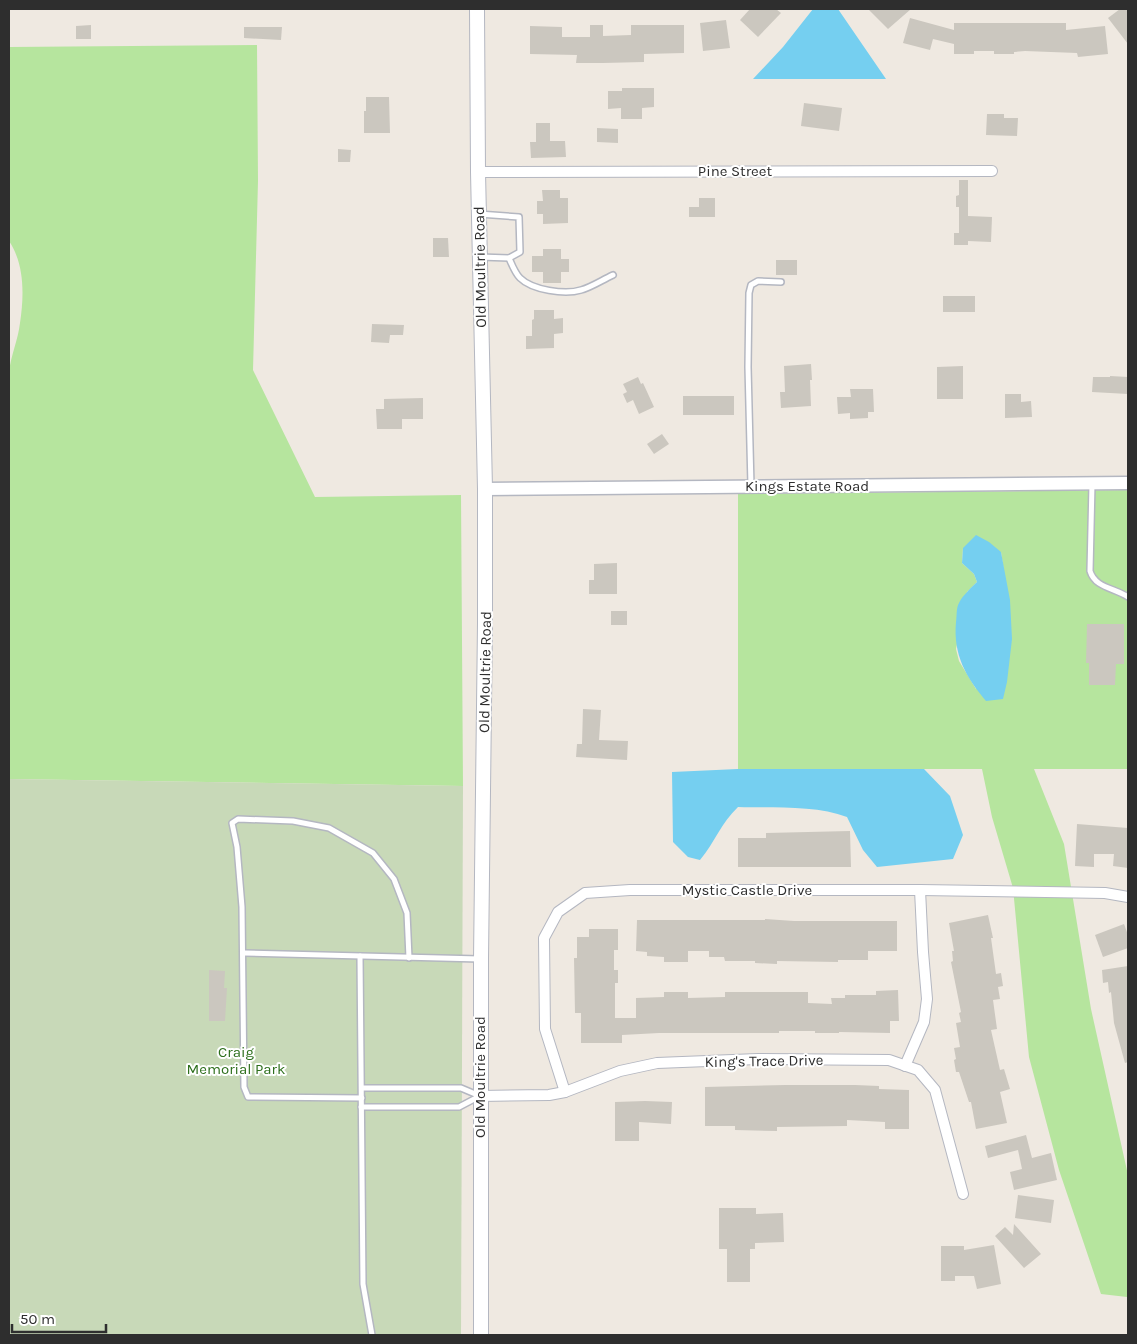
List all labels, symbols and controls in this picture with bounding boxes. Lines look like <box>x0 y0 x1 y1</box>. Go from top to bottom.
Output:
street label: Pine Street <box>698 162 772 180</box>
street label: Old Moultrie Road <box>470 206 490 328</box>
street label: Kings Estate Road <box>745 477 869 495</box>
street label: Old Moultrie Road <box>475 611 495 733</box>
street label: Mystic Castle Drive <box>682 881 812 899</box>
street label: Old Moultrie Road <box>471 1016 489 1138</box>
park label: Craig Memorial Park <box>187 1043 285 1078</box>
street label: King's Trace Drive <box>704 1051 824 1071</box>
scale bar <box>12 1302 106 1334</box>
text: 50 m <box>20 1310 55 1328</box>

